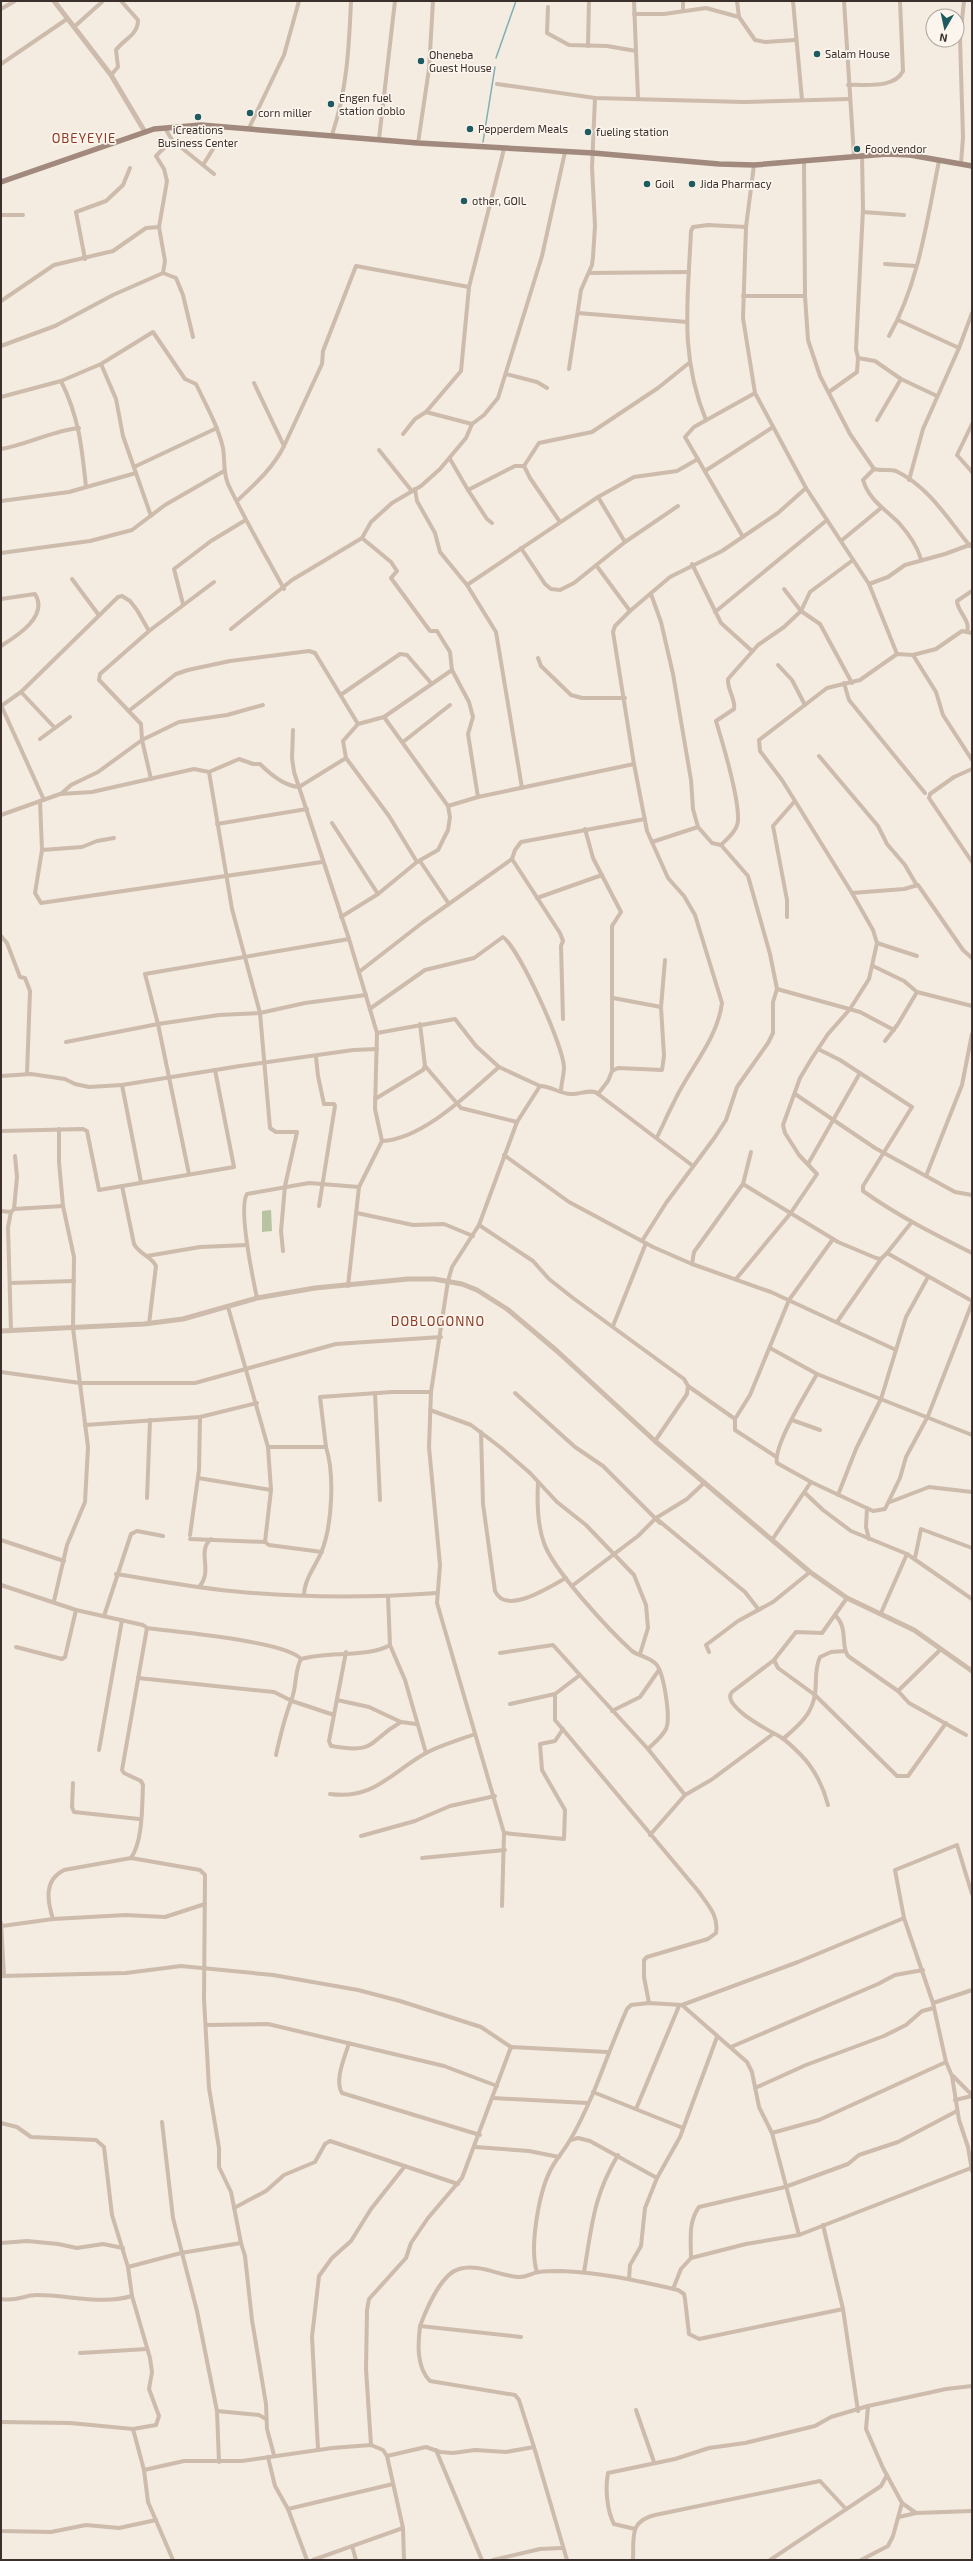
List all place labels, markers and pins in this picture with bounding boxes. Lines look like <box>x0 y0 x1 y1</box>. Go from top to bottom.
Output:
place label: Salam House <box>825 47 890 60</box>
place label: Oheneba Guest House <box>429 48 492 74</box>
marker: Salam House <box>812 49 822 59</box>
marker: Oheneba Guest House <box>416 56 426 66</box>
place label: Engen fuel station doblo <box>339 91 405 117</box>
marker: Engen fuel station doblo <box>326 99 336 109</box>
place label: corn miller <box>258 106 313 119</box>
marker: corn miller <box>245 108 255 118</box>
marker: iCreations Business Center <box>193 112 203 122</box>
place label: Pepperdem Meals <box>478 122 568 135</box>
place label: iCreations Business Center <box>158 123 239 149</box>
marker: Pepperdem Meals <box>465 124 475 134</box>
place label: fueling station <box>596 125 669 138</box>
marker: fueling station <box>583 127 593 137</box>
place label: Food vendor <box>865 142 927 155</box>
marker: Food vendor <box>852 144 862 154</box>
place label: Goil <box>655 177 675 190</box>
place label: Jida Pharmacy <box>700 177 772 190</box>
marker: Goil <box>642 179 652 189</box>
marker: Jida Pharmacy <box>687 179 697 189</box>
place label: other, GOIL <box>472 194 527 207</box>
marker: other, GOIL <box>459 196 469 206</box>

